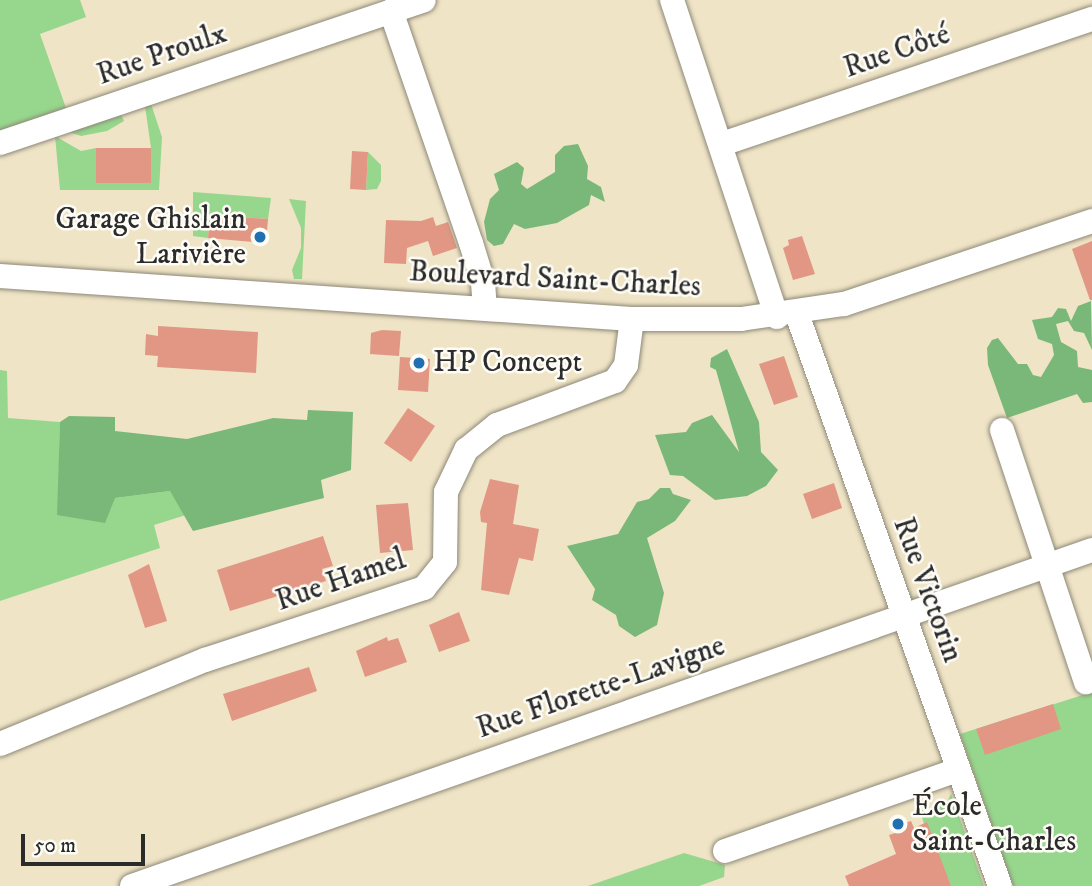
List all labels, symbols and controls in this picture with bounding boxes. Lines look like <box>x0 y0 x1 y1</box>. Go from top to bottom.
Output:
street label: Rue Proulx <box>92 16 232 94</box>
street label: Rue Côté <box>839 17 955 87</box>
place label: Garage Ghislain Larivière <box>55 202 246 272</box>
marker: Garage Ghislain Larivière <box>252 229 268 245</box>
street label: Boulevard Saint-Charles <box>408 254 702 306</box>
place label: HP Concept <box>433 345 582 381</box>
marker: HP Concept <box>411 355 427 371</box>
street label: Rue Victorin <box>884 513 970 667</box>
street label: Rue Hamel <box>271 542 411 620</box>
street label: Rue Florette-Lavigne <box>472 629 730 747</box>
place label: École Saint-Charles <box>912 789 1076 860</box>
marker: École Saint-Charles <box>890 816 906 832</box>
scale bar <box>24 820 149 864</box>
text: 50 m <box>34 833 76 859</box>

